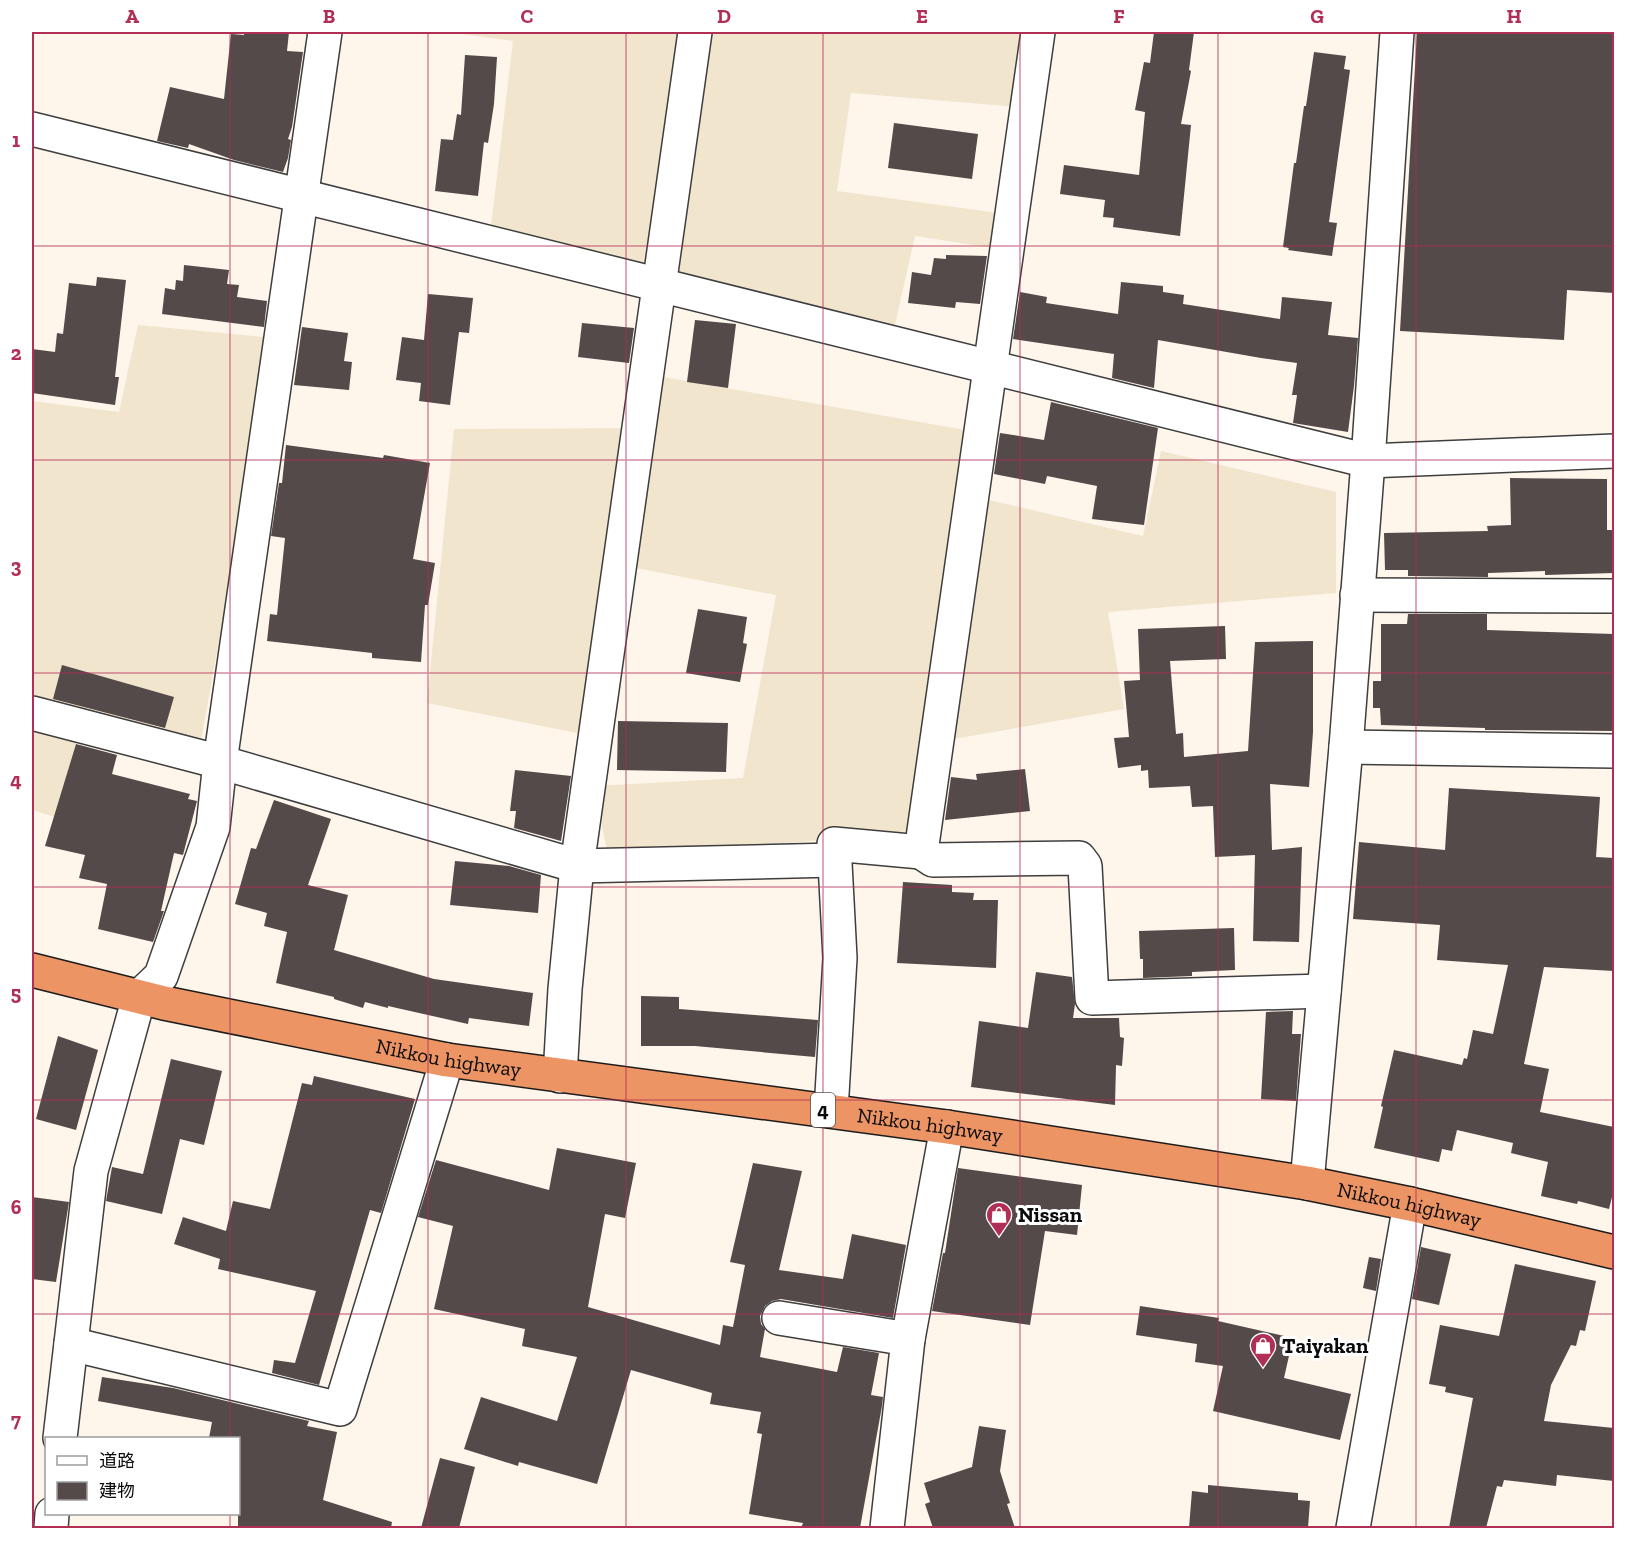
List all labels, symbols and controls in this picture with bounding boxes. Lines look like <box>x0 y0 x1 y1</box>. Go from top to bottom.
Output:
text: A <box>125 4 139 28</box>
text: B <box>323 4 335 28</box>
text: C <box>521 4 534 28</box>
text: D <box>717 4 731 28</box>
text: E <box>916 4 928 28</box>
text: F <box>1113 4 1125 28</box>
text: G <box>1310 4 1324 28</box>
text: H <box>1506 4 1522 28</box>
text: 1 <box>12 128 20 152</box>
text: 2 <box>11 341 22 365</box>
text: 3 <box>11 554 22 578</box>
text: 4 <box>10 768 22 792</box>
text: 5 <box>11 981 21 1005</box>
street label: Nikkou highway <box>374 1033 523 1082</box>
road number: 4 <box>811 1093 835 1127</box>
street label: Nikkou highway <box>856 1102 1005 1148</box>
street label: Nikkou highway <box>1335 1176 1484 1232</box>
text: 6 <box>11 1195 22 1219</box>
shop icon: Nissan <box>984 1200 1014 1238</box>
place label: Nissan <box>1018 1202 1083 1227</box>
shop icon: Taiyakan <box>1248 1331 1278 1369</box>
place label: Taiyakan <box>1282 1333 1369 1358</box>
text: 7 <box>11 1408 21 1432</box>
legend <box>45 1437 240 1515</box>
text: 道路 <box>99 1450 135 1472</box>
text: 建物 <box>99 1480 135 1502</box>

